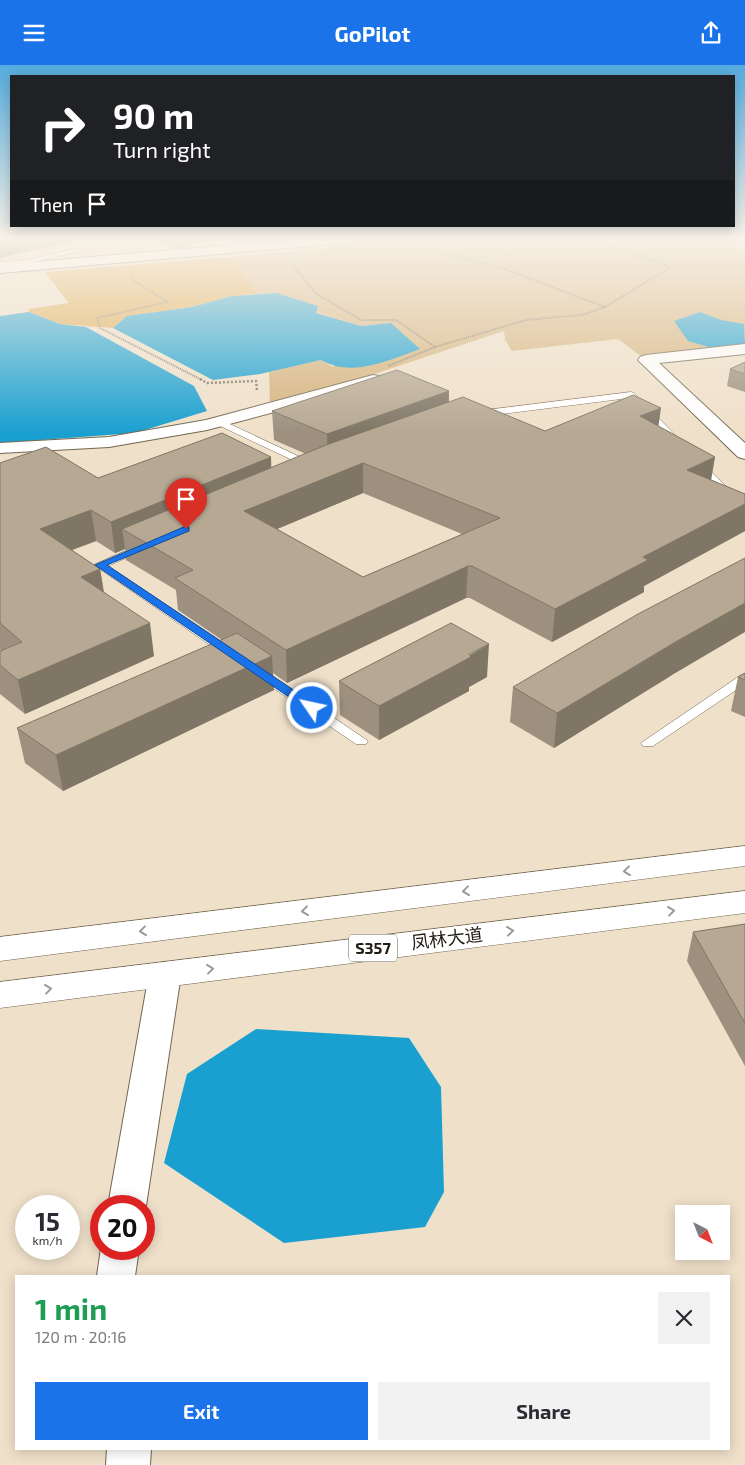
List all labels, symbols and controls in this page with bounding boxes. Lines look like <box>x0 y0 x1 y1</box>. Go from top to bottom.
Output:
icon: menu <box>20 19 48 47</box>
icon: share <box>697 19 725 47</box>
text: GoPilot <box>334 20 411 46</box>
text: 90 m <box>113 94 194 136</box>
icon: right <box>30 95 95 160</box>
text: Turn right <box>113 136 211 162</box>
icon: arrive <box>83 190 111 218</box>
text: Then <box>30 193 73 216</box>
pin <box>165 478 207 529</box>
icon: arrive <box>172 485 200 513</box>
position arrow <box>285 681 337 733</box>
one-way arrow <box>623 865 631 876</box>
one-way arrow <box>462 885 470 896</box>
one-way arrow <box>300 905 308 916</box>
one-way arrow <box>667 906 675 917</box>
street label: 凤林大道 <box>410 923 484 953</box>
one-way arrow <box>139 925 147 936</box>
one-way arrow <box>506 926 514 937</box>
road number: S357 <box>349 935 397 961</box>
one-way arrow <box>206 964 214 975</box>
one-way arrow <box>45 984 53 995</box>
speed limit sign: 20 <box>90 1195 155 1260</box>
north arrow <box>675 1205 730 1260</box>
map controls <box>675 1205 730 1260</box>
text: 15 <box>35 1206 60 1236</box>
text: km/h <box>33 1233 62 1247</box>
text: 1 min <box>35 1290 107 1326</box>
button: close <box>658 1292 710 1344</box>
text: 120 m · 20:16 <box>35 1327 126 1346</box>
button: Exit <box>35 1382 368 1440</box>
button: Share <box>378 1382 710 1440</box>

